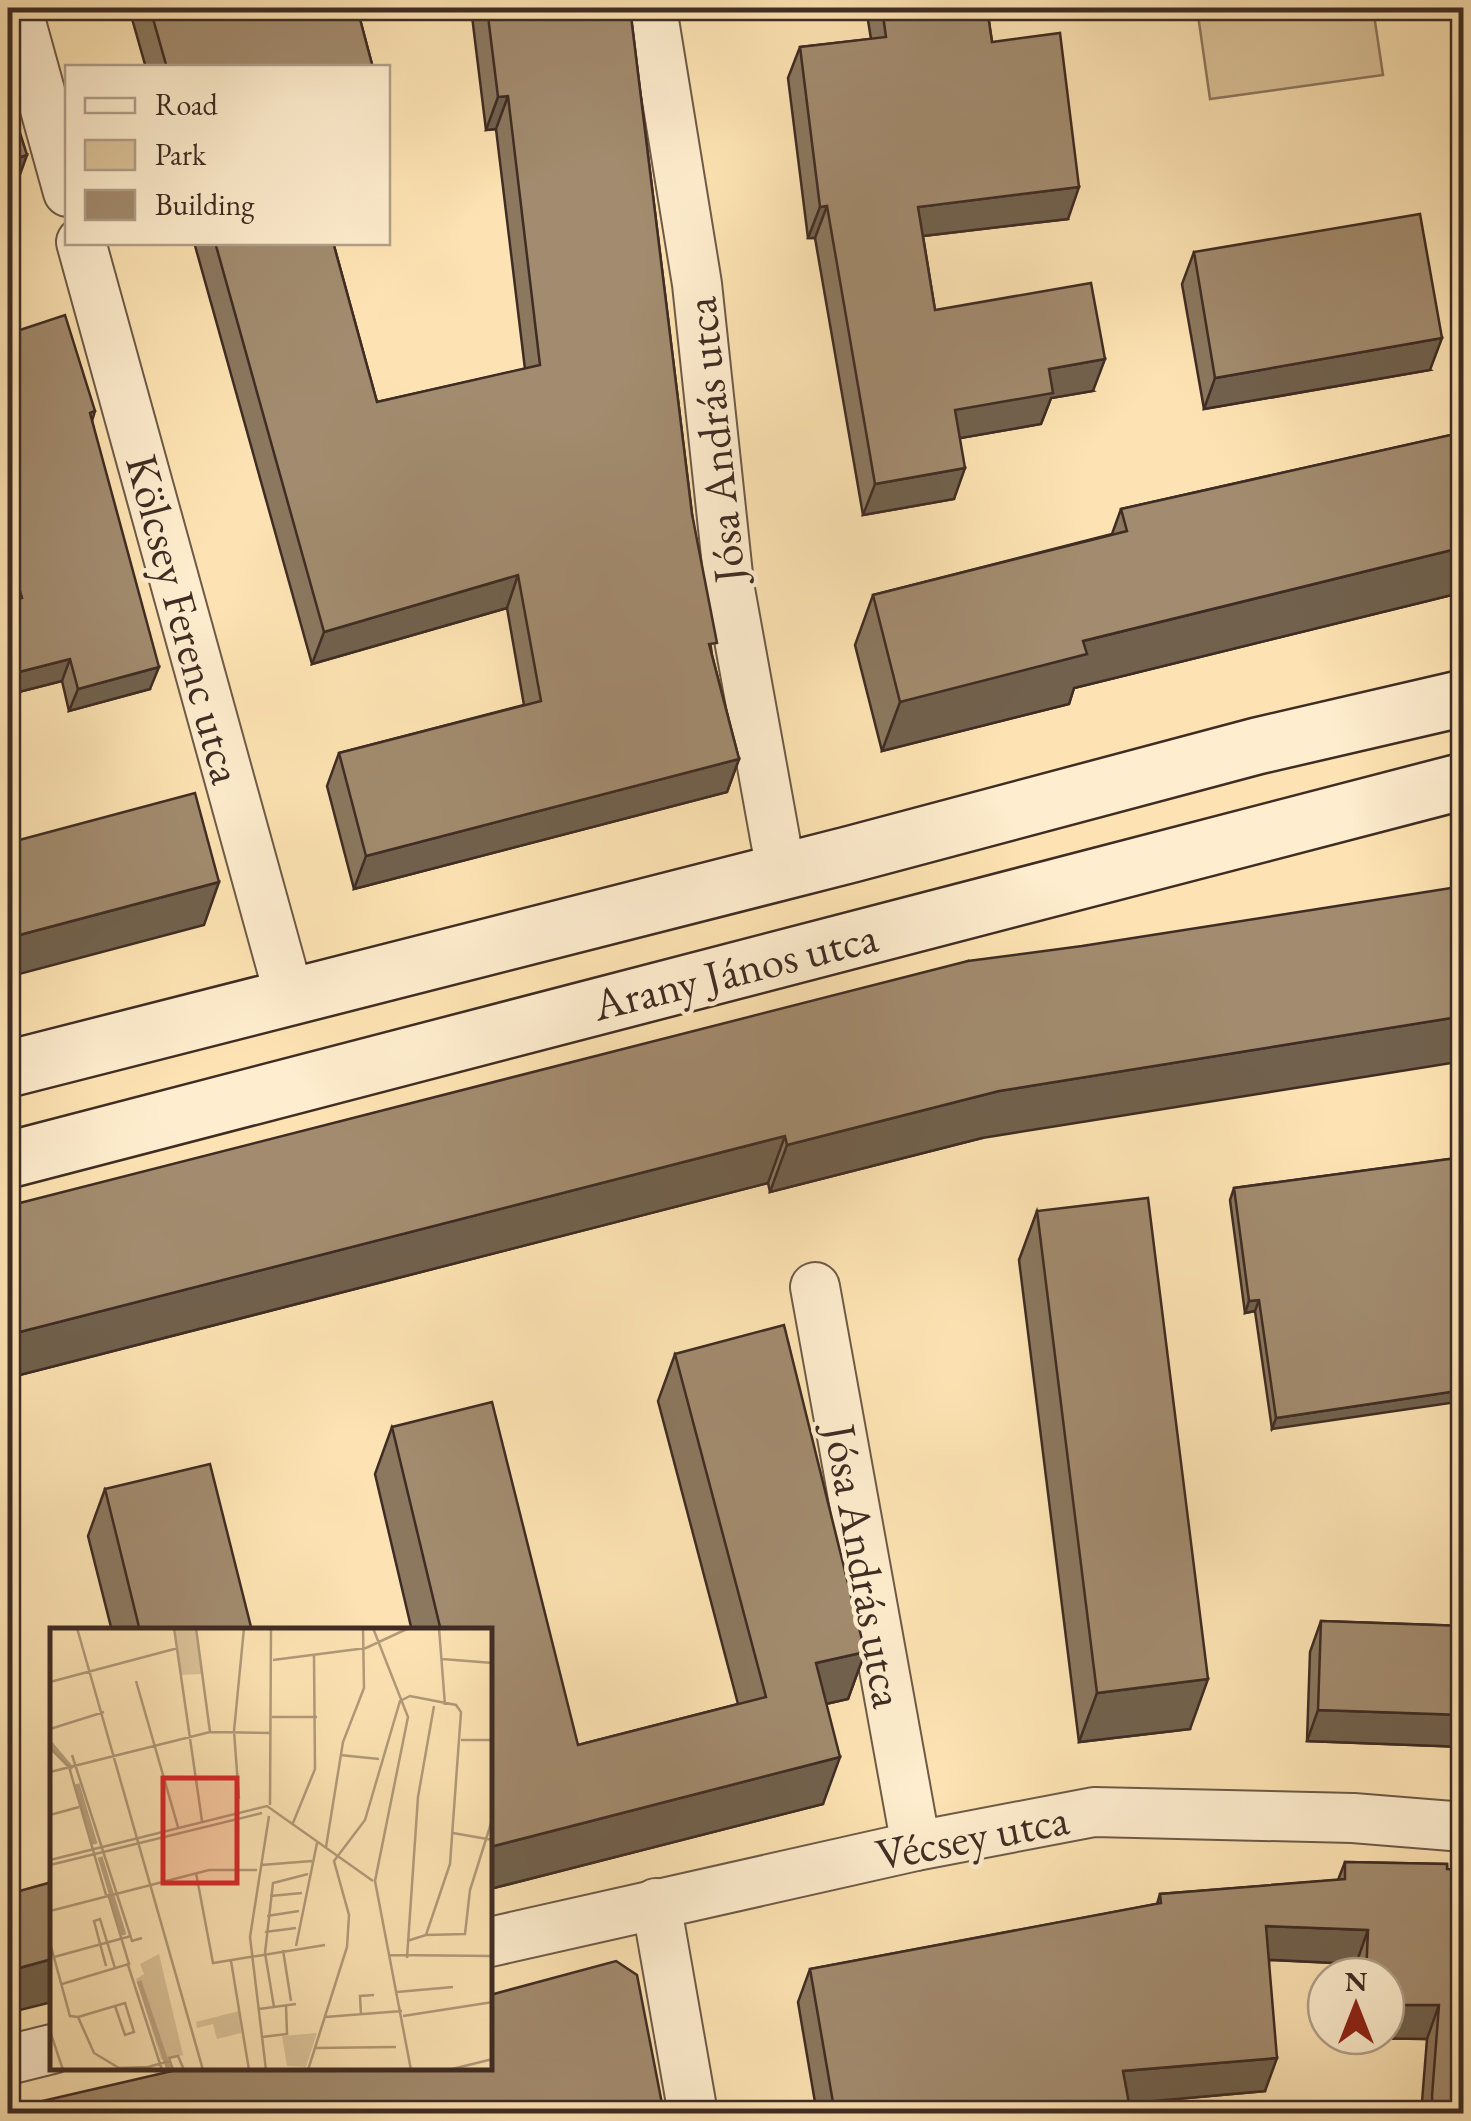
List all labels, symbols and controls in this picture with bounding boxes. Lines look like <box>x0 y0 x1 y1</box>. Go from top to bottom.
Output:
legend <box>65 65 390 245</box>
text: Road <box>155 85 219 124</box>
text: Park <box>155 135 207 174</box>
text: Building <box>155 185 255 224</box>
street label: Jósa András utca <box>670 294 758 590</box>
street label: Kölcsey Ferenc utca <box>113 448 257 790</box>
street label: Arany János utca <box>586 907 883 1034</box>
street label: Jósa András utca <box>811 1416 918 1712</box>
inset map <box>50 1628 492 2071</box>
street label: Vécsey utca <box>871 1789 1073 1883</box>
north arrow <box>1306 1956 1406 2056</box>
text: N <box>1345 1963 1368 1999</box>

